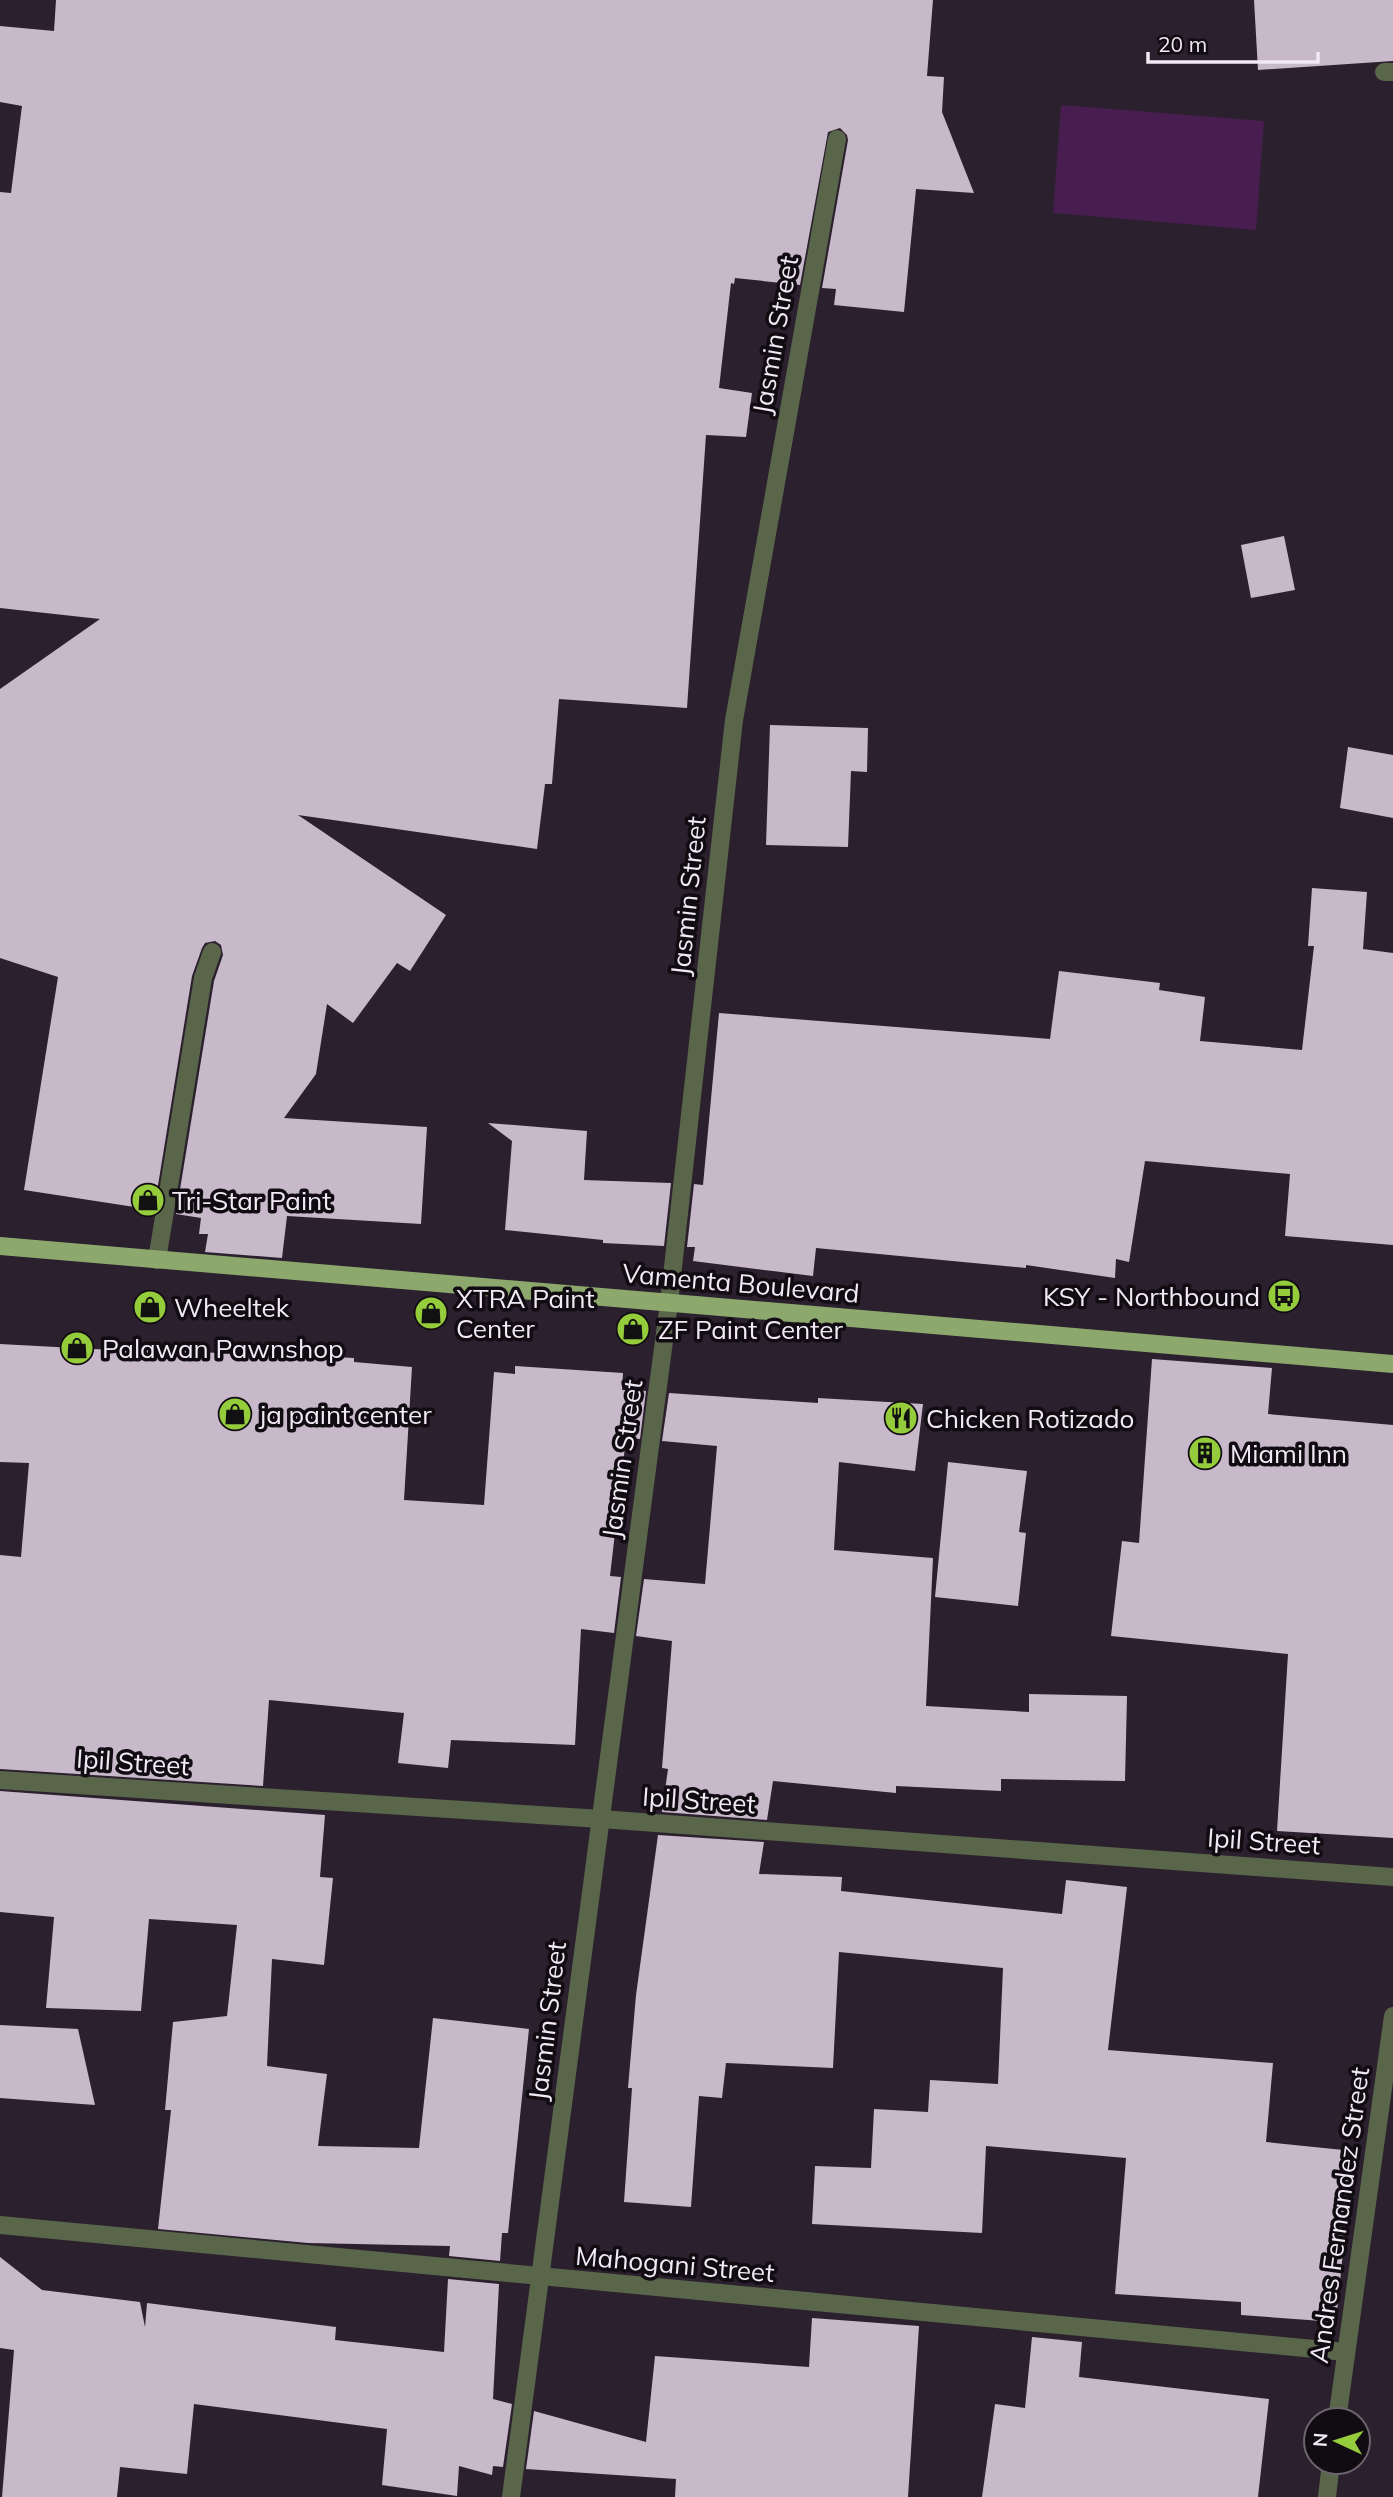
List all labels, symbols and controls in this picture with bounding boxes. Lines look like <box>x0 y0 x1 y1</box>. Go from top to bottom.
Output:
scale bar <box>1148 21 1318 65</box>
text: 20 m <box>1158 31 1207 57</box>
street label: Jasmin Street <box>745 253 805 417</box>
street label: Jasmin Street <box>663 815 713 977</box>
shop icon: Tri-Star Paint <box>129 1181 167 1219</box>
place label: Tri-Star Paint <box>172 1184 331 1217</box>
street label: Vamenta Boulevard <box>621 1256 861 1310</box>
bus stop icon: KSY - Northbound <box>1265 1277 1303 1315</box>
place label: KSY - Northbound <box>1043 1280 1260 1313</box>
place label: XTRA Paint Center <box>456 1282 595 1345</box>
shop icon: Wheeltek <box>131 1288 169 1326</box>
place label: Wheeltek <box>174 1291 290 1324</box>
shop icon: XTRA Paint Center <box>412 1294 450 1332</box>
shop icon: ZF Paint Center <box>614 1310 652 1348</box>
place label: ZF Paint Center <box>658 1313 843 1346</box>
shop icon: Palawan Pawnshop <box>58 1329 96 1367</box>
place label: Palawan Pawnshop <box>102 1332 344 1365</box>
street label: Jasmin Street <box>595 1377 649 1541</box>
shop icon: ja paint center <box>216 1395 254 1433</box>
place label: ja paint center <box>258 1398 432 1431</box>
restaurant icon: Chicken Rotizado <box>882 1399 920 1437</box>
place label: Chicken Rotizado <box>926 1402 1134 1435</box>
building icon: Miami Inn <box>1186 1434 1224 1472</box>
place label: Miami Inn <box>1230 1437 1347 1470</box>
street label: Ipil Street <box>75 1742 191 1782</box>
street label: Ipil Street <box>641 1780 757 1820</box>
street label: Ipil Street <box>1206 1821 1322 1861</box>
street label: Jasmin Street <box>521 1940 573 2102</box>
street label: Andres Fernandez Street <box>1302 2065 1376 2365</box>
street label: Mahogani Street <box>574 2239 776 2289</box>
north arrow <box>1302 2406 1372 2476</box>
text: N <box>1308 2432 1333 2448</box>

